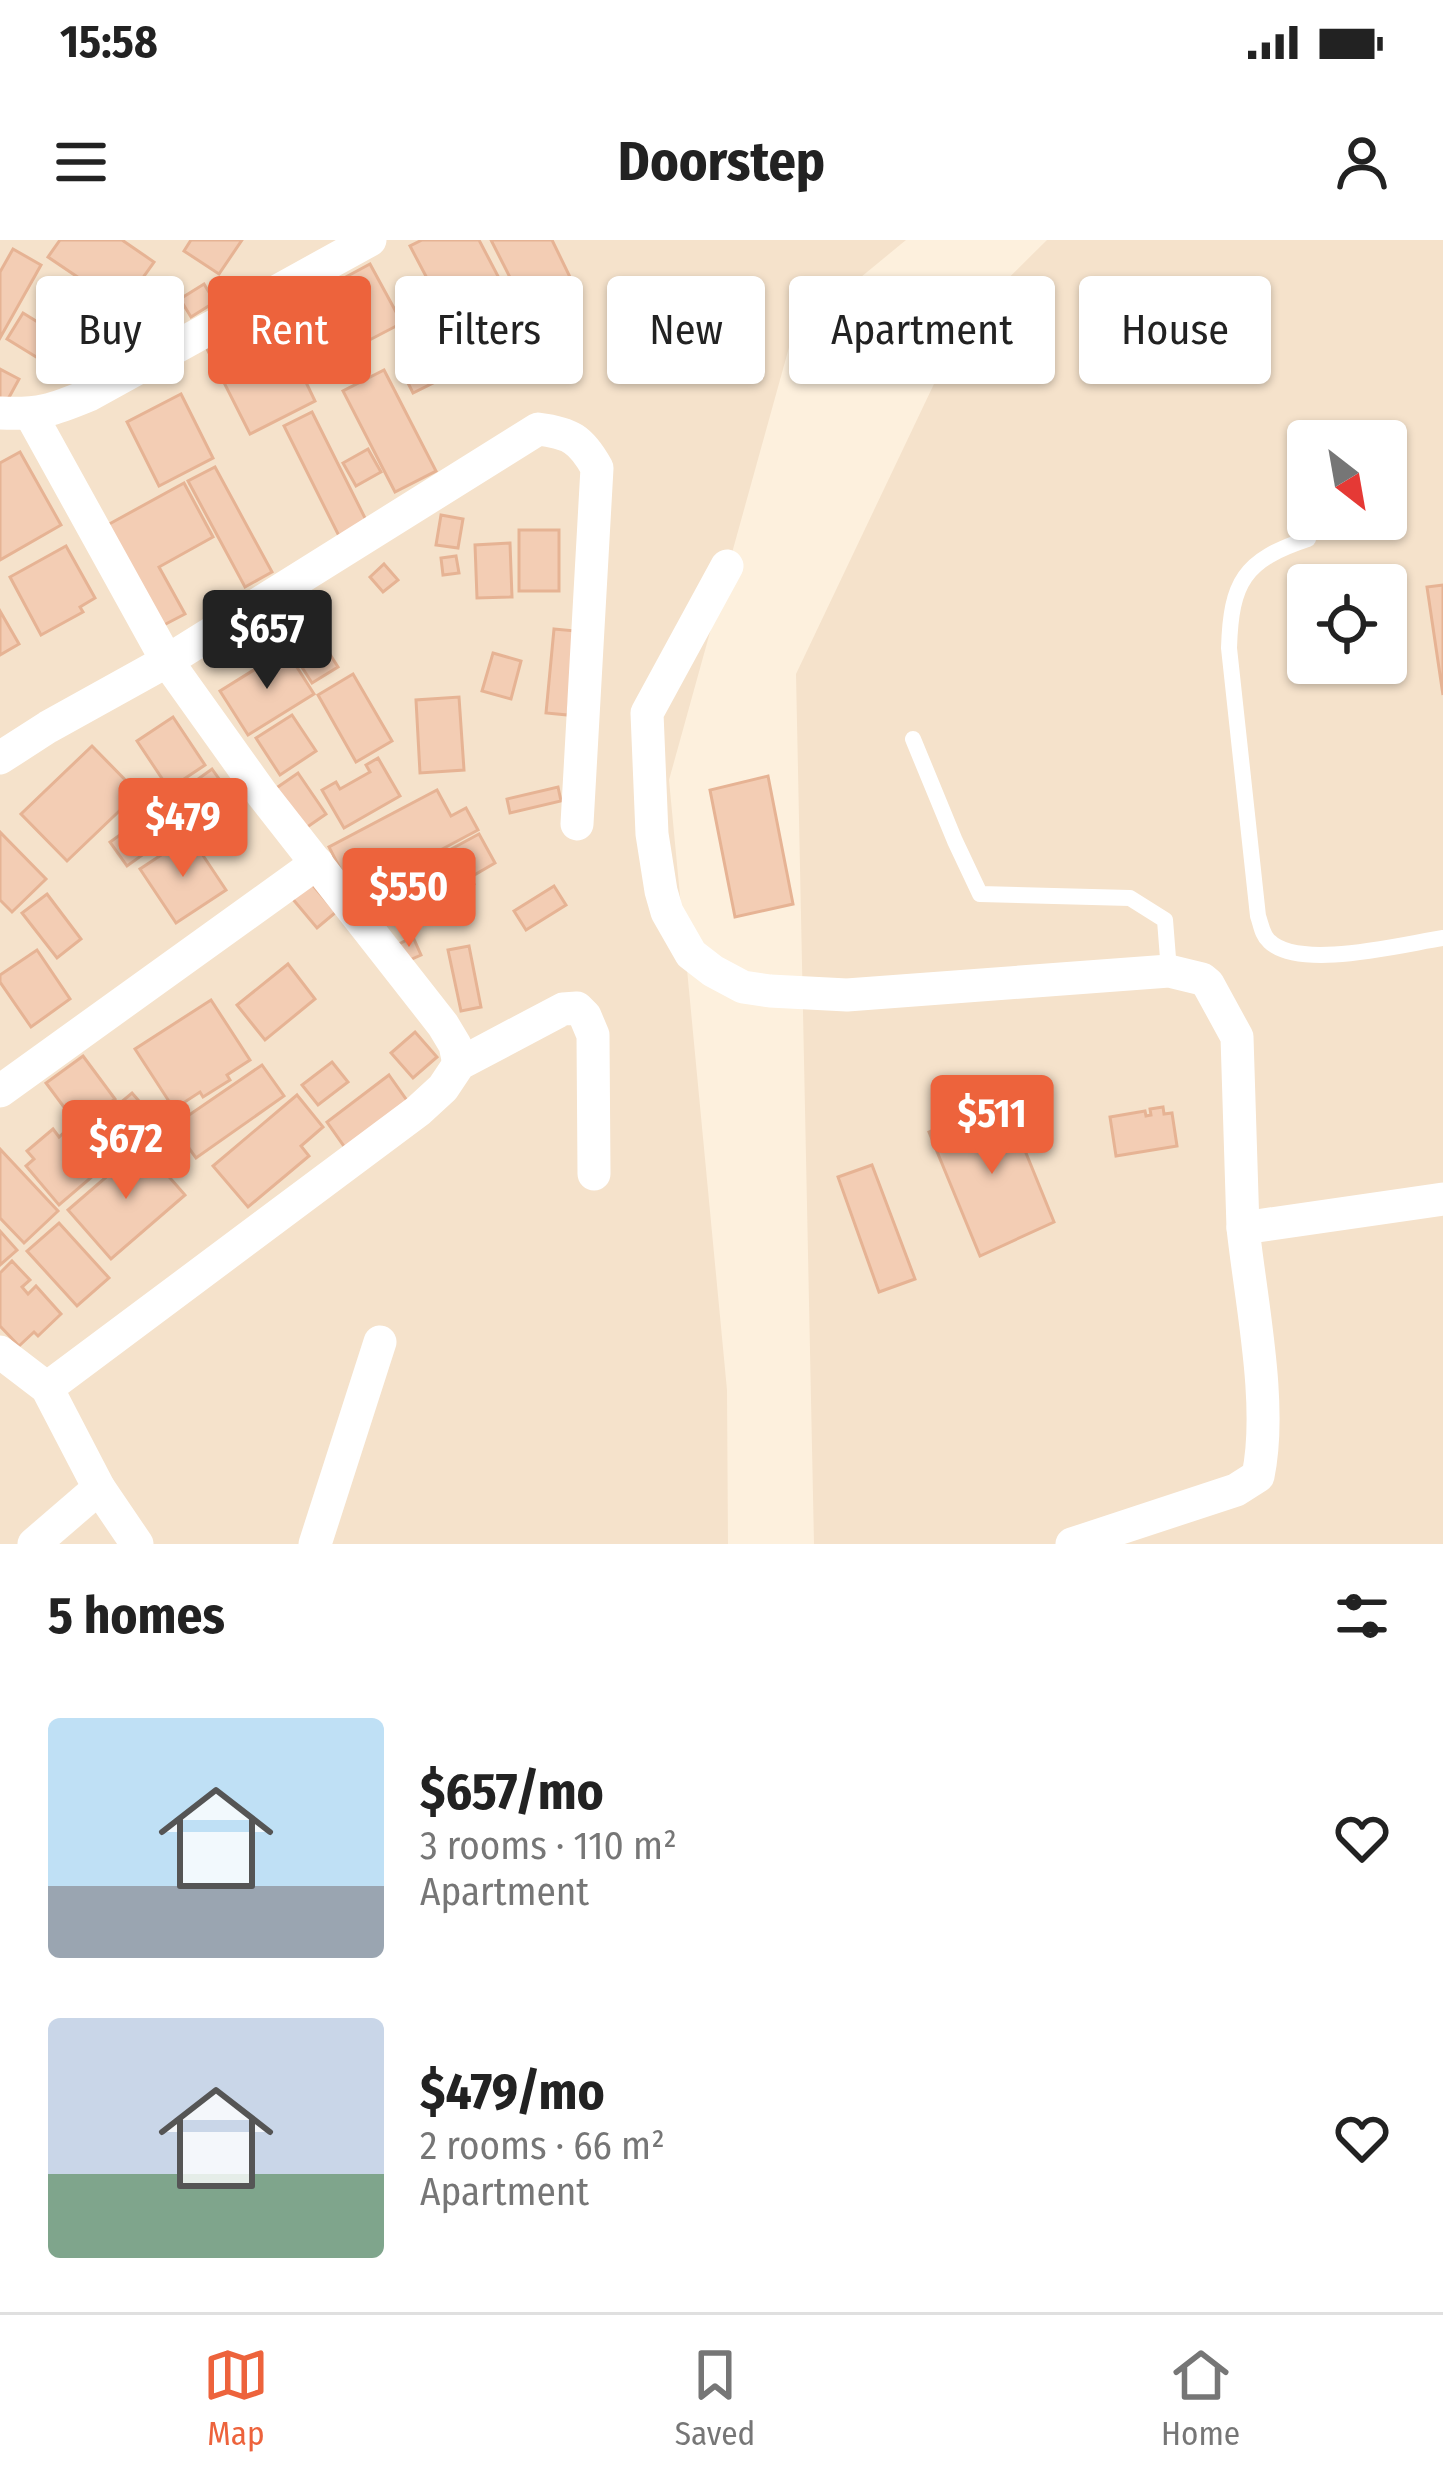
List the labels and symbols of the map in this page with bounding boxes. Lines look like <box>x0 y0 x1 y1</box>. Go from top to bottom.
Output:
north arrow <box>1287 420 1407 540</box>
pin: $657 <box>196 590 338 692</box>
pin: $479 <box>112 778 254 880</box>
pin: $550 <box>338 848 480 950</box>
pin: $511 <box>921 1075 1063 1177</box>
pin: $672 <box>55 1100 197 1202</box>

